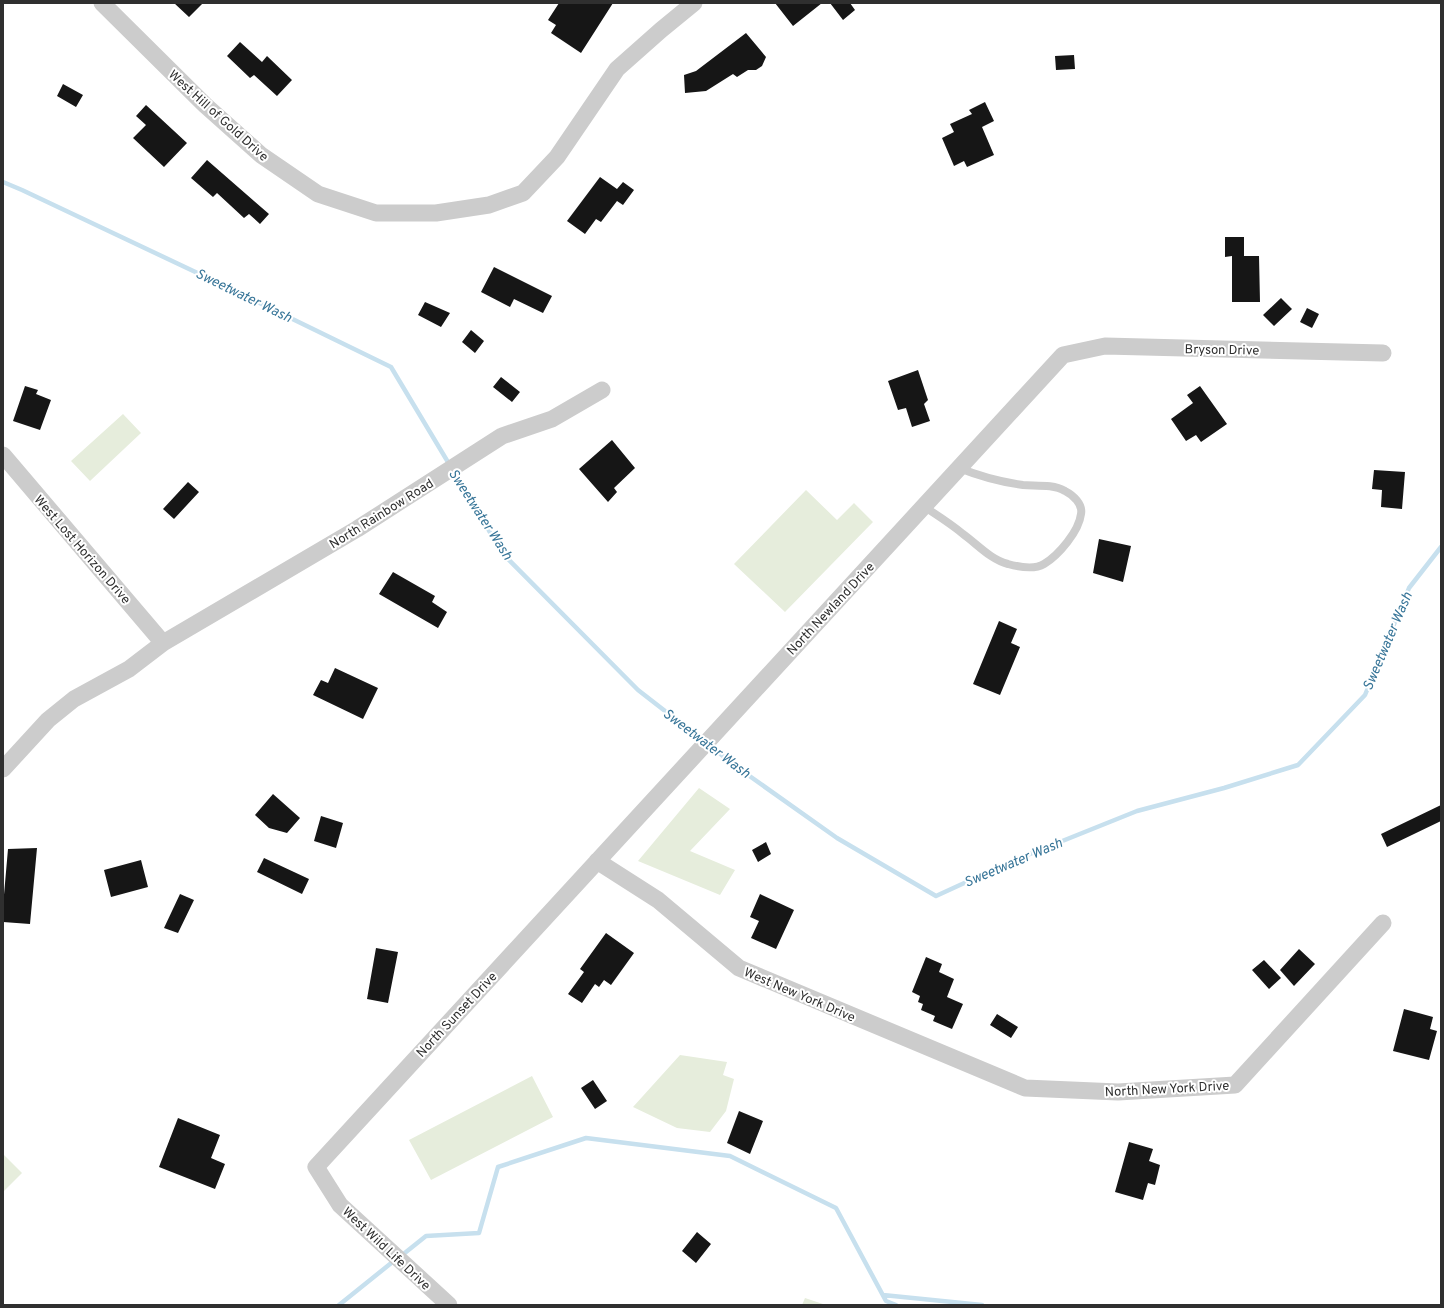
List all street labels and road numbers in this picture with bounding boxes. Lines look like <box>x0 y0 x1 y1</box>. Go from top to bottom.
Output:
street label: West Hill of Gold Drive <box>164 67 271 166</box>
street label: Bryson Drive <box>1184 342 1259 360</box>
street label: North Rainbow Road <box>327 476 437 553</box>
street label: West Lost Horizon Drive <box>30 493 133 608</box>
street label: North Newland Drive <box>784 560 879 659</box>
street label: West New York Drive <box>741 965 857 1027</box>
street label: North Sunset Drive <box>414 969 501 1061</box>
street label: North New York Drive <box>1104 1079 1230 1101</box>
street label: West Wild Life Drive <box>338 1205 433 1294</box>

